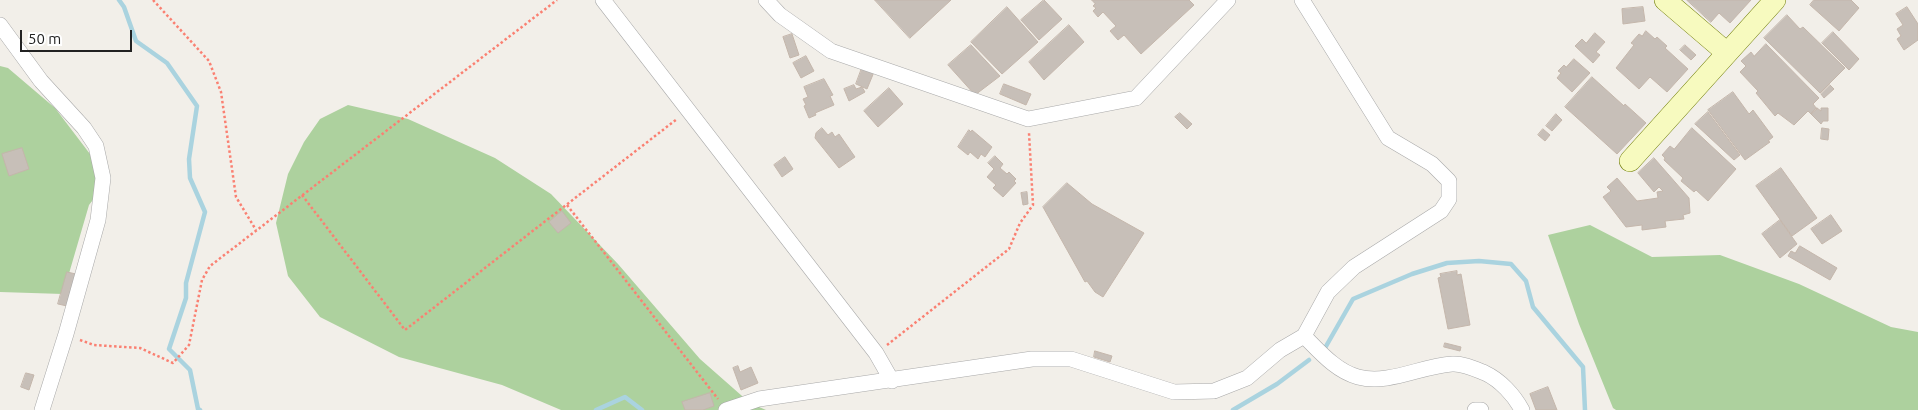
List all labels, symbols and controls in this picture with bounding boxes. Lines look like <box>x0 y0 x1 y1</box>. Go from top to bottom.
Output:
scale bar <box>22 20 135 52</box>
text: 50 m <box>28 30 61 47</box>

